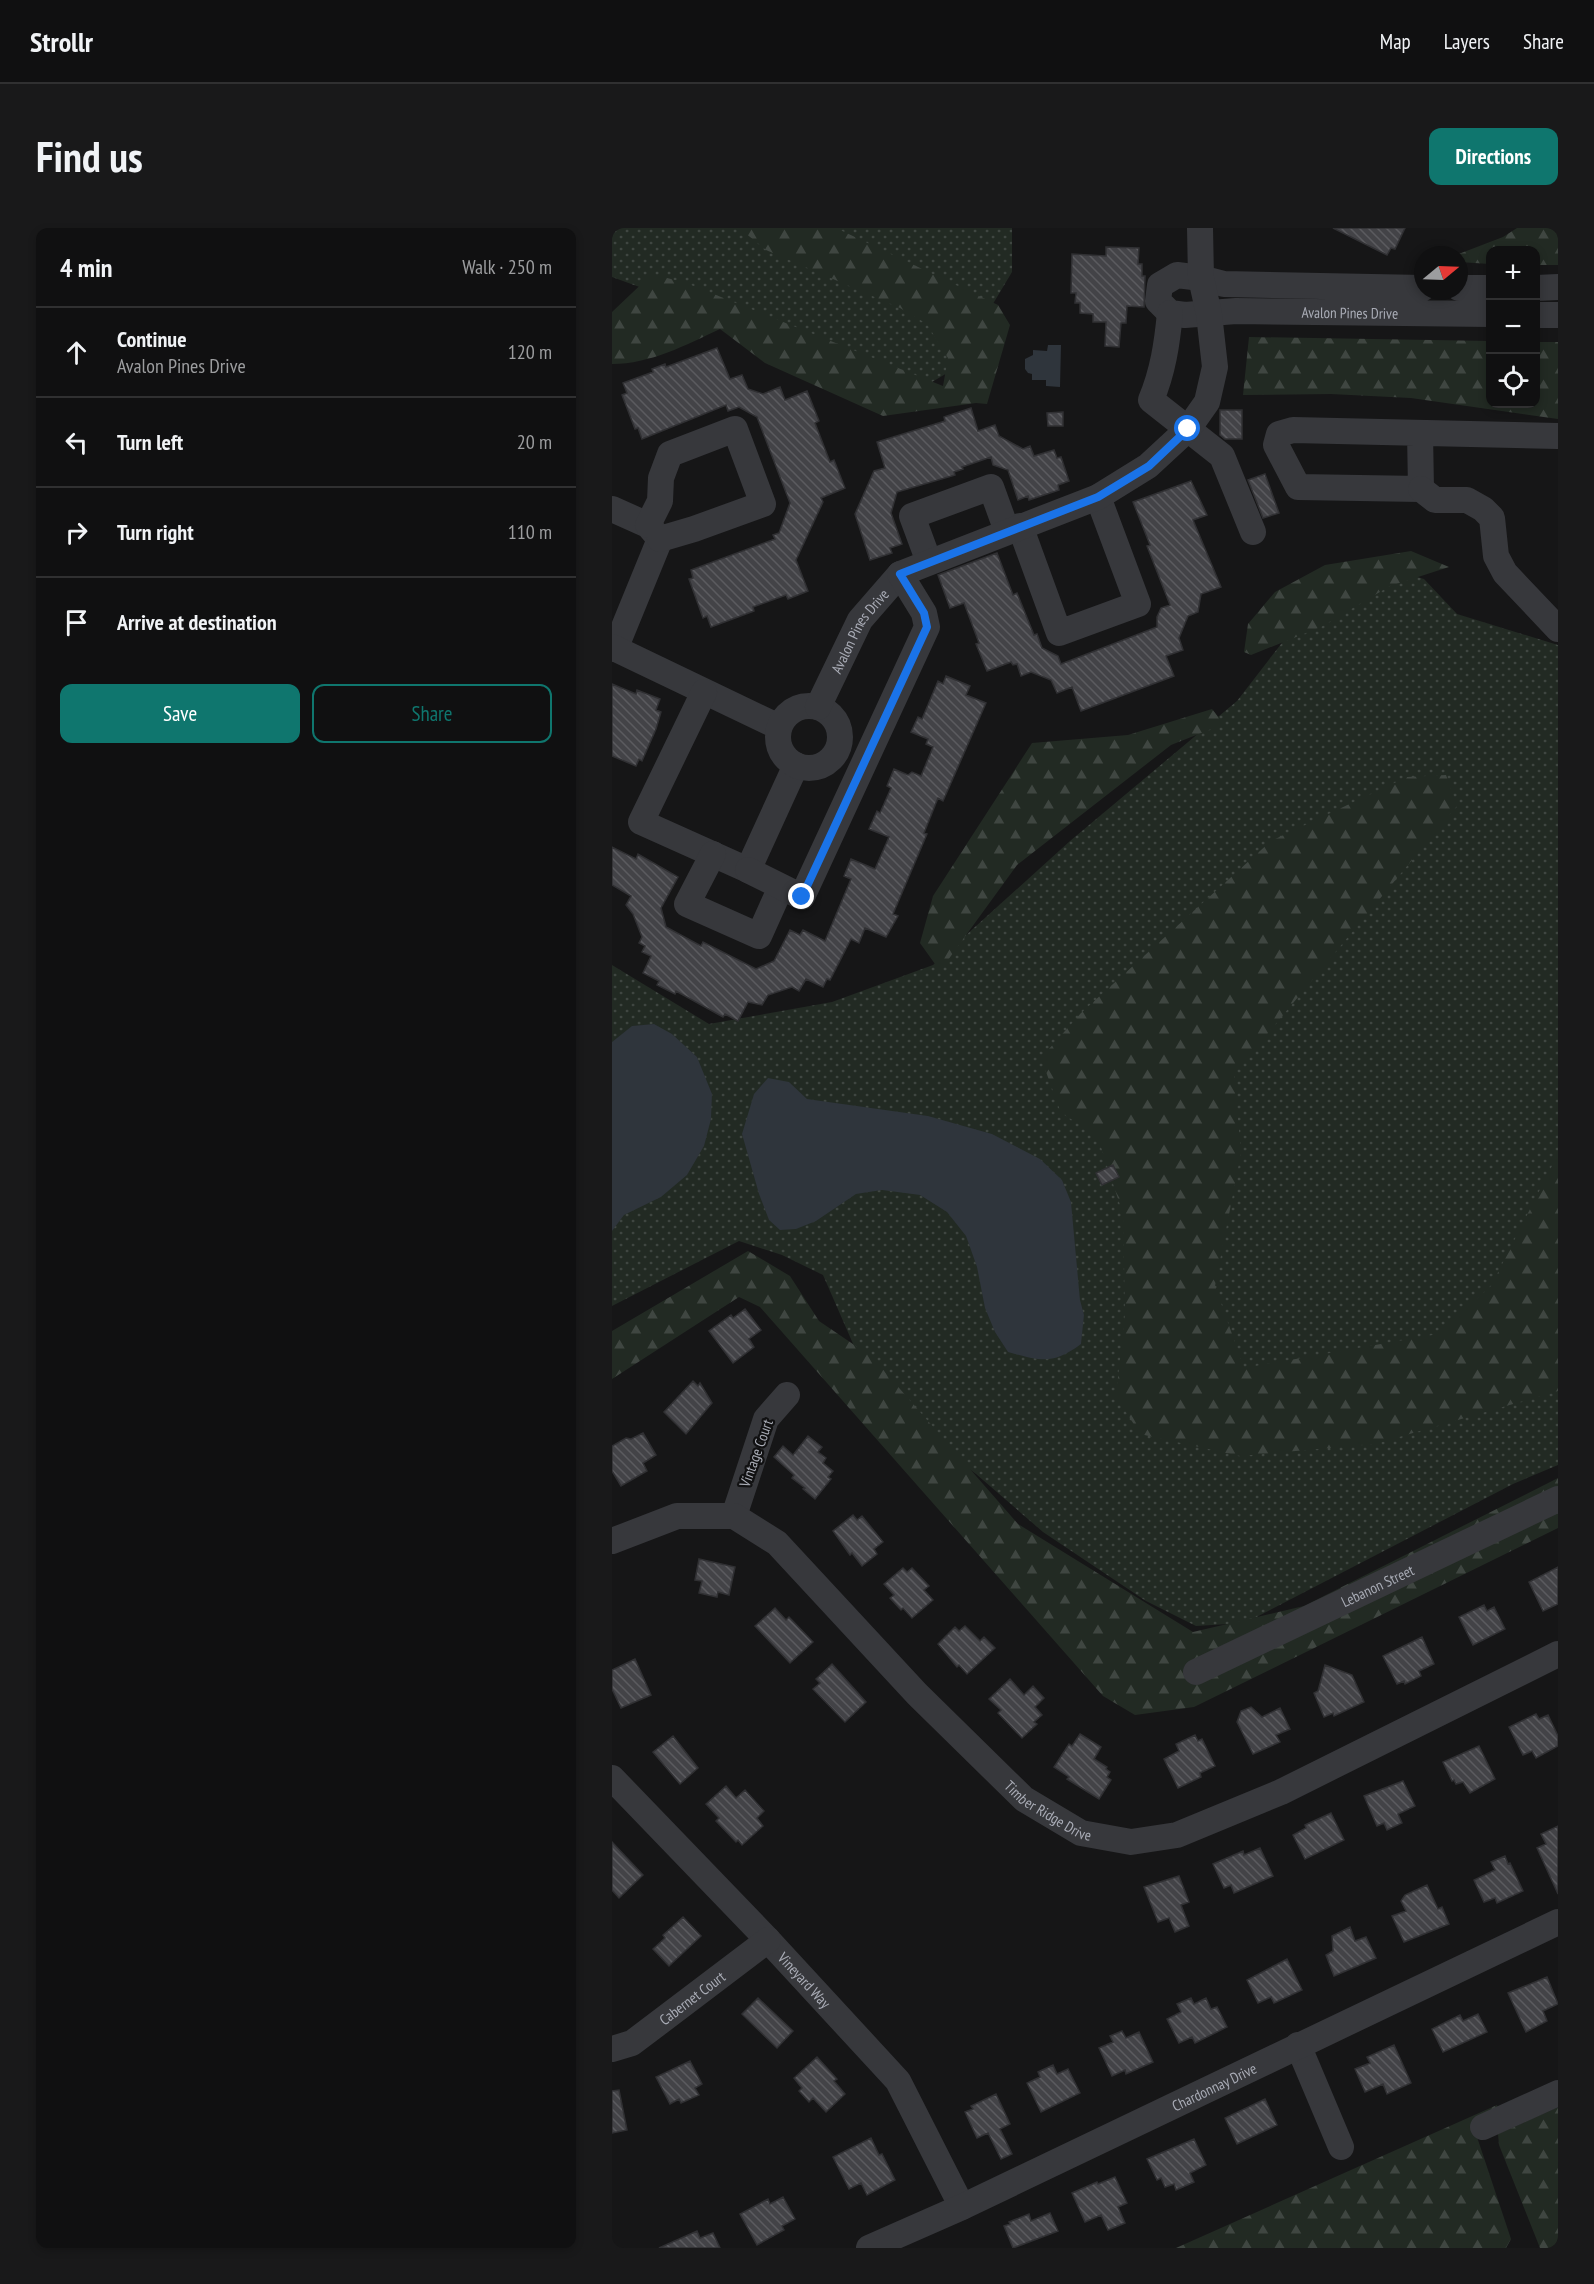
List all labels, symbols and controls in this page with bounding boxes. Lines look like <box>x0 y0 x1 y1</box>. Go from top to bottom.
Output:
text: Strollr <box>30 23 93 60</box>
text: Map <box>1380 28 1411 55</box>
text: Layers <box>1444 28 1490 55</box>
text: Share <box>1523 28 1564 55</box>
button: Directions <box>1429 128 1558 185</box>
text: Find us <box>36 129 143 184</box>
north arrow <box>1414 246 1468 300</box>
map controls <box>1486 246 1540 408</box>
button: + <box>1486 246 1540 300</box>
text: 4 min <box>60 251 113 284</box>
text: Walk · 250 m <box>462 254 552 280</box>
button: − <box>1486 300 1540 354</box>
street label: Avalon Pines Drive <box>1301 302 1398 322</box>
text: Continue <box>117 325 187 353</box>
icon: ahead <box>60 336 93 369</box>
text: 120 m <box>508 339 552 365</box>
text: Avalon Pines Drive <box>117 353 246 379</box>
button: locate <box>1486 354 1540 408</box>
route start <box>1174 415 1200 441</box>
icon: left <box>60 426 93 459</box>
text: Turn left <box>117 428 183 456</box>
text: 20 m <box>517 429 552 455</box>
icon: right <box>60 516 93 549</box>
text: Turn right <box>117 518 194 546</box>
text: 110 m <box>508 519 552 545</box>
street label: Avalon Pines Drive <box>826 585 893 676</box>
icon: arrive <box>60 606 93 639</box>
text: Arrive at destination <box>117 608 277 636</box>
button: Save <box>60 684 300 743</box>
button: Share <box>312 684 552 743</box>
route end <box>788 883 814 909</box>
street label: Vintage Court <box>735 1416 777 1490</box>
street label: Lebanon Street <box>1338 1560 1417 1611</box>
street label: Timber Ridge Drive <box>1001 1776 1093 1844</box>
street label: Vineyard Way <box>774 1947 835 2012</box>
street label: Cabernet Court <box>655 1967 729 2029</box>
street label: Chardonnay Drive <box>1169 2058 1259 2115</box>

